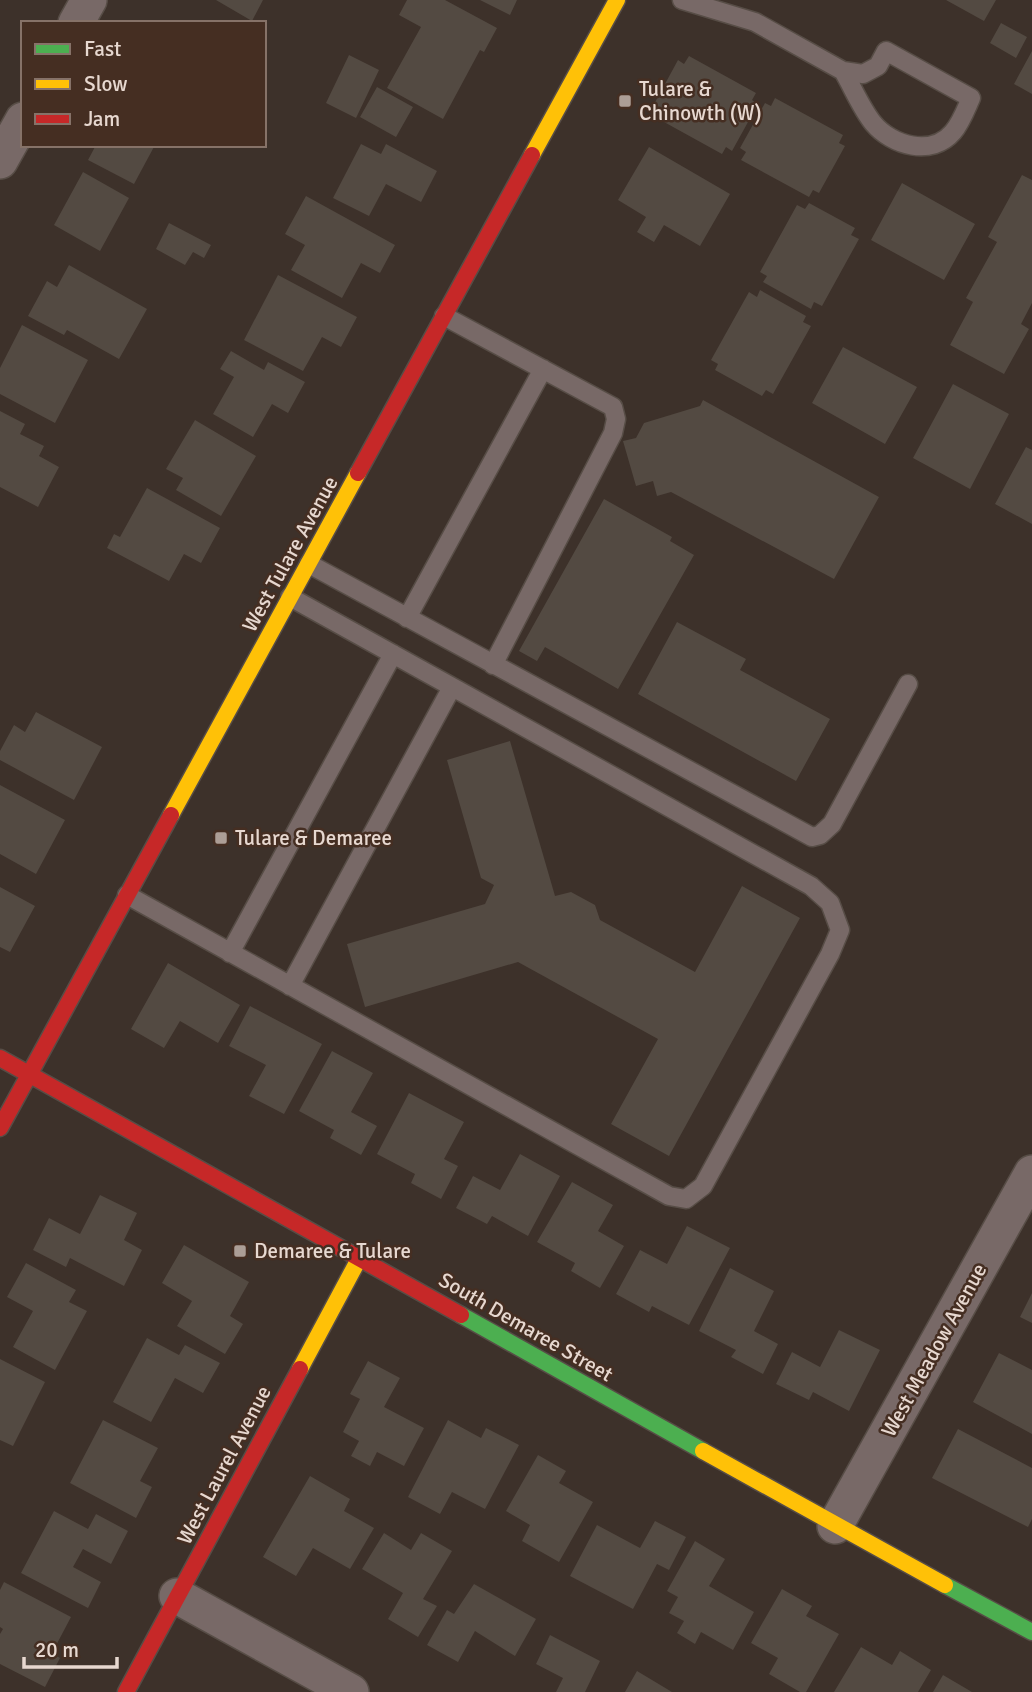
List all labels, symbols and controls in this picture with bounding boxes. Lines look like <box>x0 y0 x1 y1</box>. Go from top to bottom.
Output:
legend <box>21 21 266 147</box>
text: Fast <box>84 36 121 62</box>
text: Slow <box>84 71 128 97</box>
place label: Tulare & Chinowth (W) <box>639 76 762 126</box>
marker: Tulare & Chinowth (W) <box>617 93 633 109</box>
text: Jam <box>84 106 120 132</box>
street label: West Tulare Avenue <box>237 472 343 636</box>
place label: Tulare & Demaree <box>235 825 392 851</box>
marker: Tulare & Demaree <box>213 830 229 846</box>
place label: Demaree & Tulare <box>254 1238 411 1264</box>
marker: Demaree & Tulare <box>232 1243 248 1259</box>
street label: West Meadow Avenue <box>876 1259 992 1441</box>
street label: South Demaree Street <box>434 1267 618 1387</box>
street label: West Laurel Avenue <box>171 1381 277 1549</box>
scale bar <box>24 1626 117 1670</box>
text: 20 m <box>35 1637 79 1663</box>

